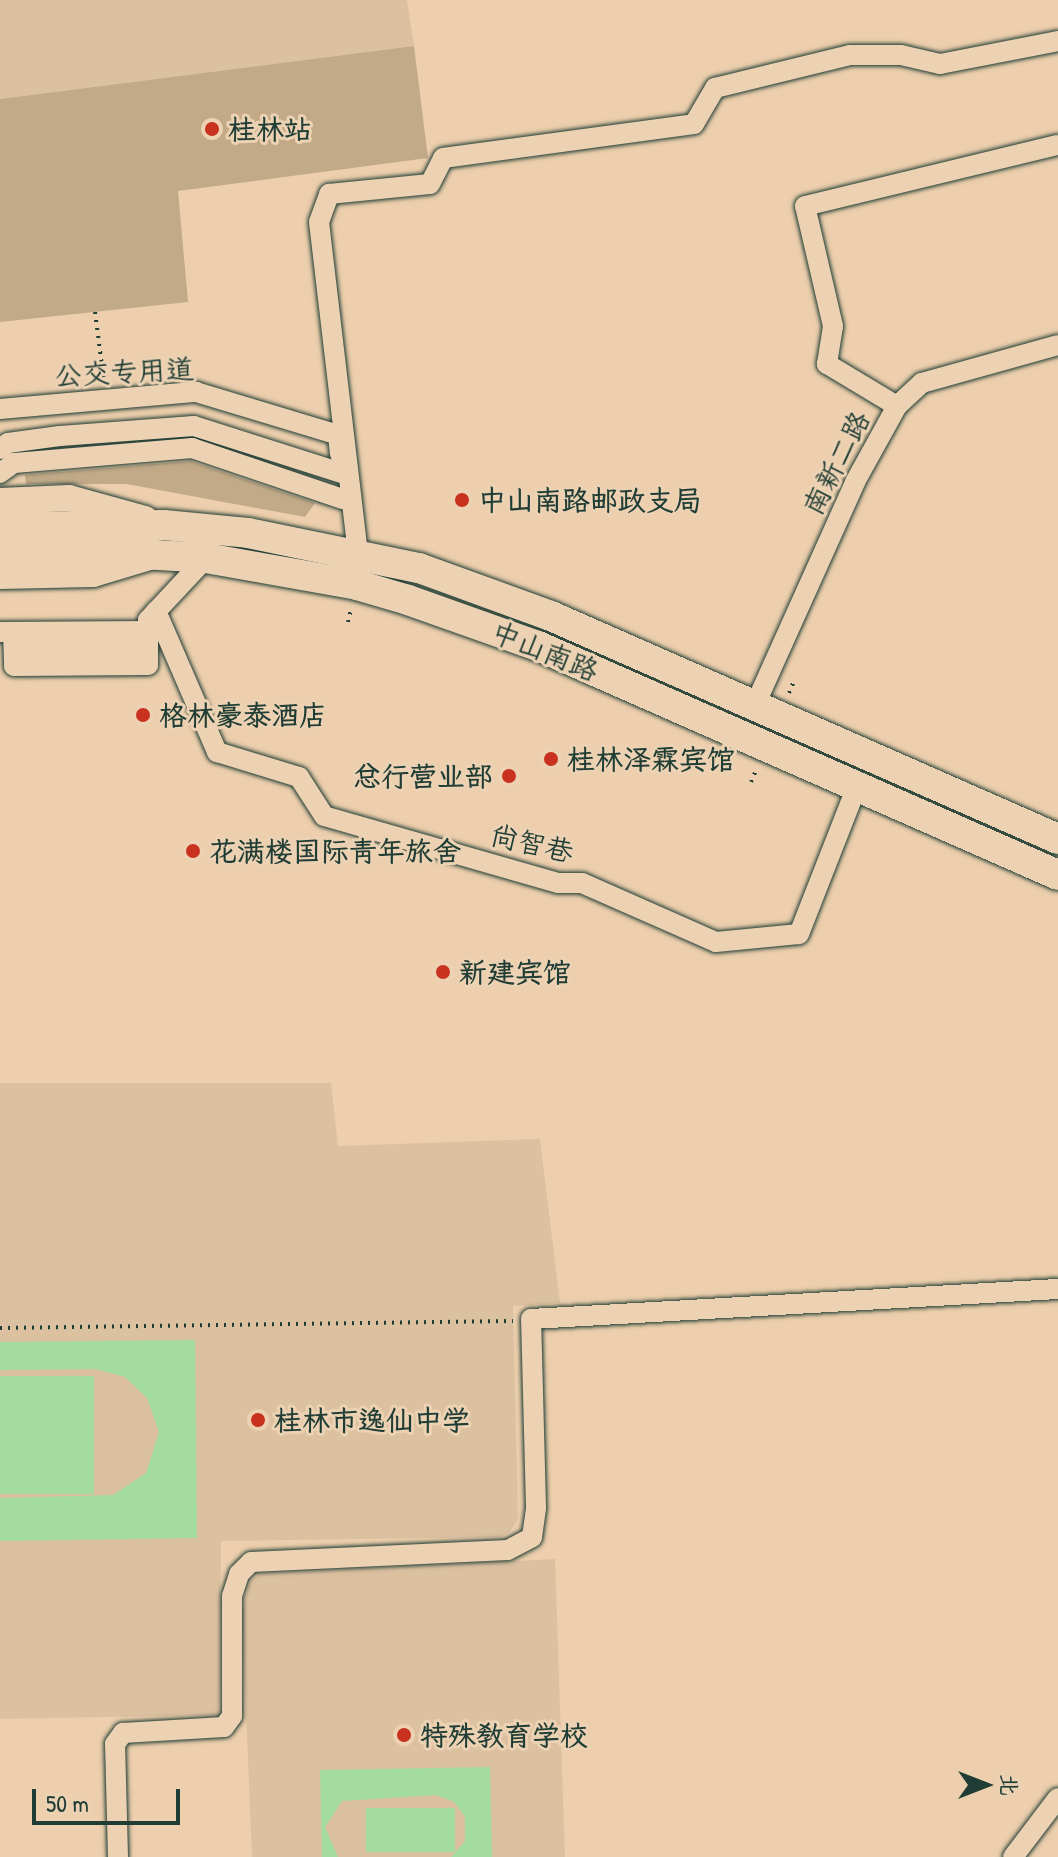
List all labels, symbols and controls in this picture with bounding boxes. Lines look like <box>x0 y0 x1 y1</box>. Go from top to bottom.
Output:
place label: 桂林站 <box>228 112 312 146</box>
marker: 桂林站 <box>203 120 221 138</box>
street label: 公交专用道 <box>53 352 195 392</box>
street label: 南新二路 <box>796 405 876 521</box>
place label: 中山南路邮政支局 <box>478 483 702 517</box>
marker: 中山南路邮政支局 <box>453 491 471 509</box>
street label: 中山南路 <box>487 614 603 688</box>
place label: 格林豪泰酒店 <box>159 698 327 732</box>
marker: 格林豪泰酒店 <box>134 706 152 724</box>
place label: 桂林泽霖宾馆 <box>567 742 735 776</box>
marker: 桂林泽霖宾馆 <box>542 750 560 768</box>
place label: 总行营业部 <box>353 759 493 793</box>
marker: 总行营业部 <box>500 767 518 785</box>
street label: 尚智巷 <box>487 817 577 869</box>
place label: 花满楼国际青年旅舍 <box>209 834 461 868</box>
marker: 花满楼国际青年旅舍 <box>184 842 202 860</box>
place label: 新建宾馆 <box>459 955 571 989</box>
marker: 新建宾馆 <box>434 963 452 981</box>
place label: 桂林市逸仙中学 <box>274 1403 470 1437</box>
marker: 桂林市逸仙中学 <box>249 1411 267 1429</box>
place label: 特殊教育学校 <box>420 1718 588 1752</box>
marker: 特殊教育学校 <box>395 1726 413 1744</box>
north arrow <box>946 1745 1026 1825</box>
scale bar <box>36 1773 184 1823</box>
text: 北 <box>995 1774 1025 1796</box>
text: 50 m <box>46 1787 89 1819</box>

